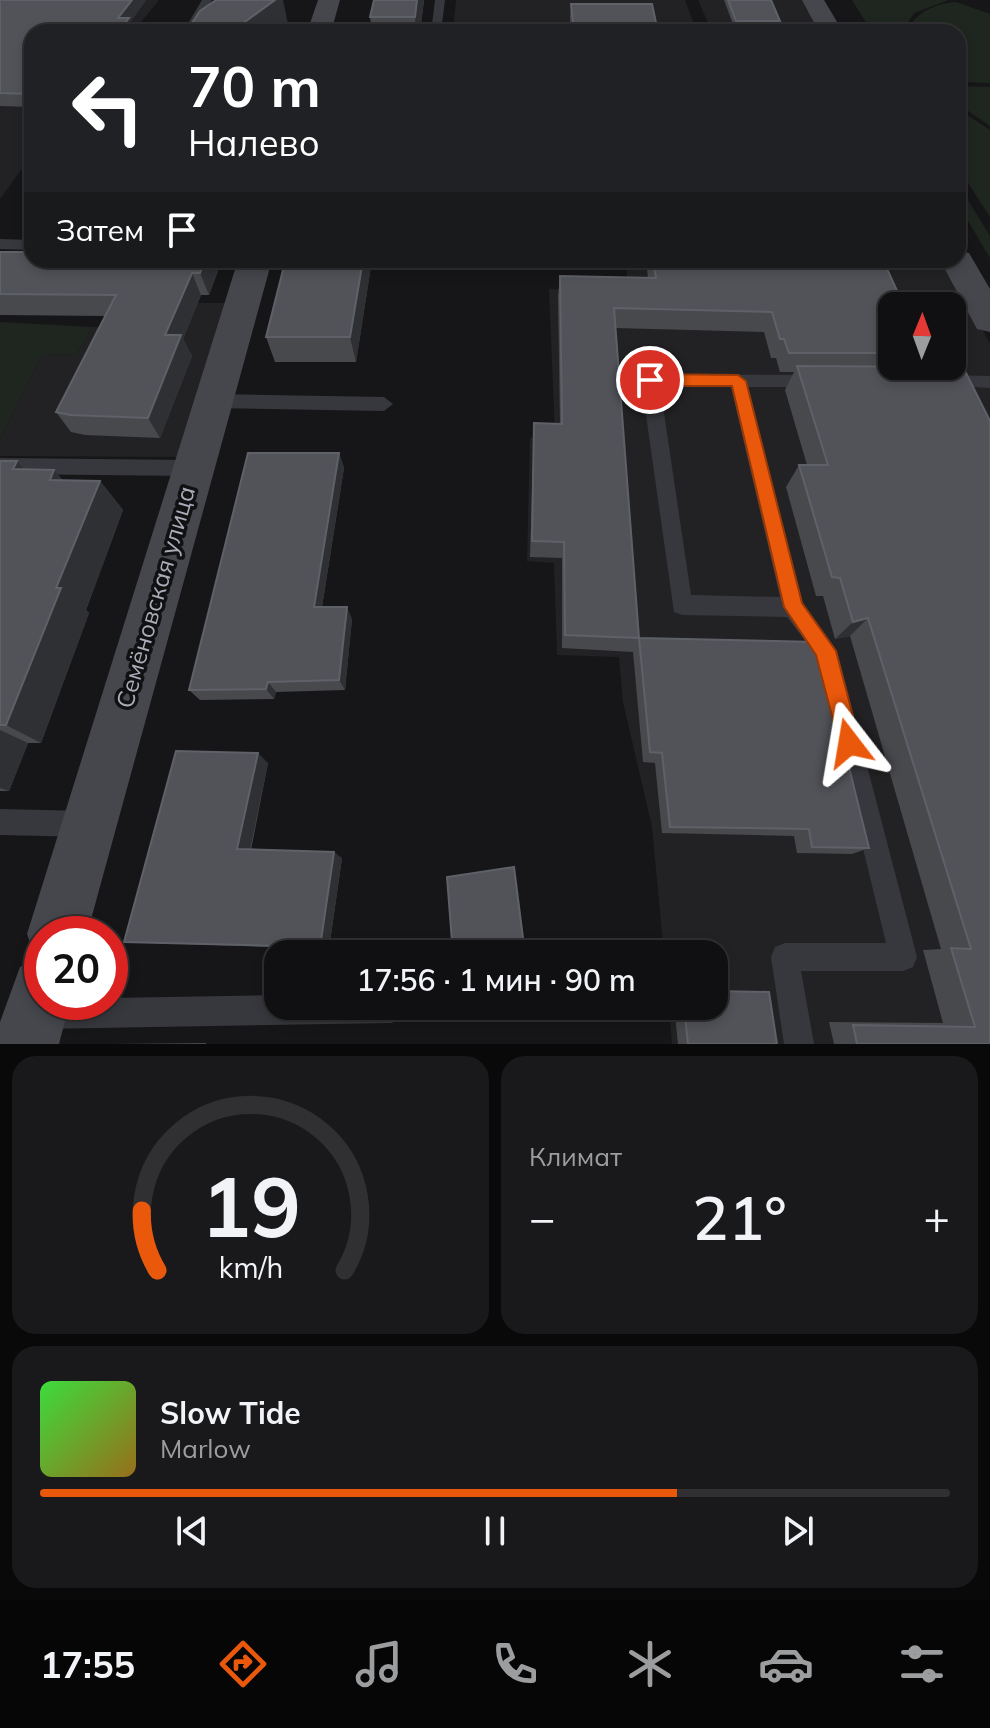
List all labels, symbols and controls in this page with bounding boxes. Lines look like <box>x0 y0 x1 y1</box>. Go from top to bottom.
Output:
text: 70 m <box>188 51 321 121</box>
icon: left <box>56 56 160 160</box>
text: Налево <box>188 120 320 165</box>
icon: arrive <box>160 208 204 252</box>
text: Затем <box>56 211 144 249</box>
north arrow <box>878 292 966 380</box>
map controls <box>878 292 966 380</box>
pin <box>616 346 684 414</box>
icon: arrive <box>628 358 672 402</box>
street label: Семёновская улица <box>109 482 201 712</box>
position arrow <box>807 701 891 785</box>
speed limit sign: 20 <box>24 916 128 1020</box>
text: 17:56 · 1 мин · 90 m <box>356 961 636 999</box>
text: Климат <box>529 1140 622 1173</box>
text: 19 <box>201 1153 300 1258</box>
text: 21° <box>692 1180 787 1255</box>
text: − <box>529 1190 555 1245</box>
text: + <box>924 1190 950 1245</box>
text: km/h <box>218 1249 283 1285</box>
text: Slow Tide <box>160 1394 301 1432</box>
text: Marlow <box>160 1432 251 1465</box>
icon: previous <box>170 1509 214 1553</box>
icon: pause <box>473 1509 517 1553</box>
icon: next <box>776 1509 820 1553</box>
icon: directions <box>215 1636 271 1692</box>
icon: music <box>351 1636 407 1692</box>
icon: phone <box>487 1636 543 1692</box>
icon: climate <box>622 1636 678 1692</box>
icon: car <box>758 1636 814 1692</box>
icon: filters <box>894 1636 950 1692</box>
text: 17:55 <box>40 1642 135 1687</box>

